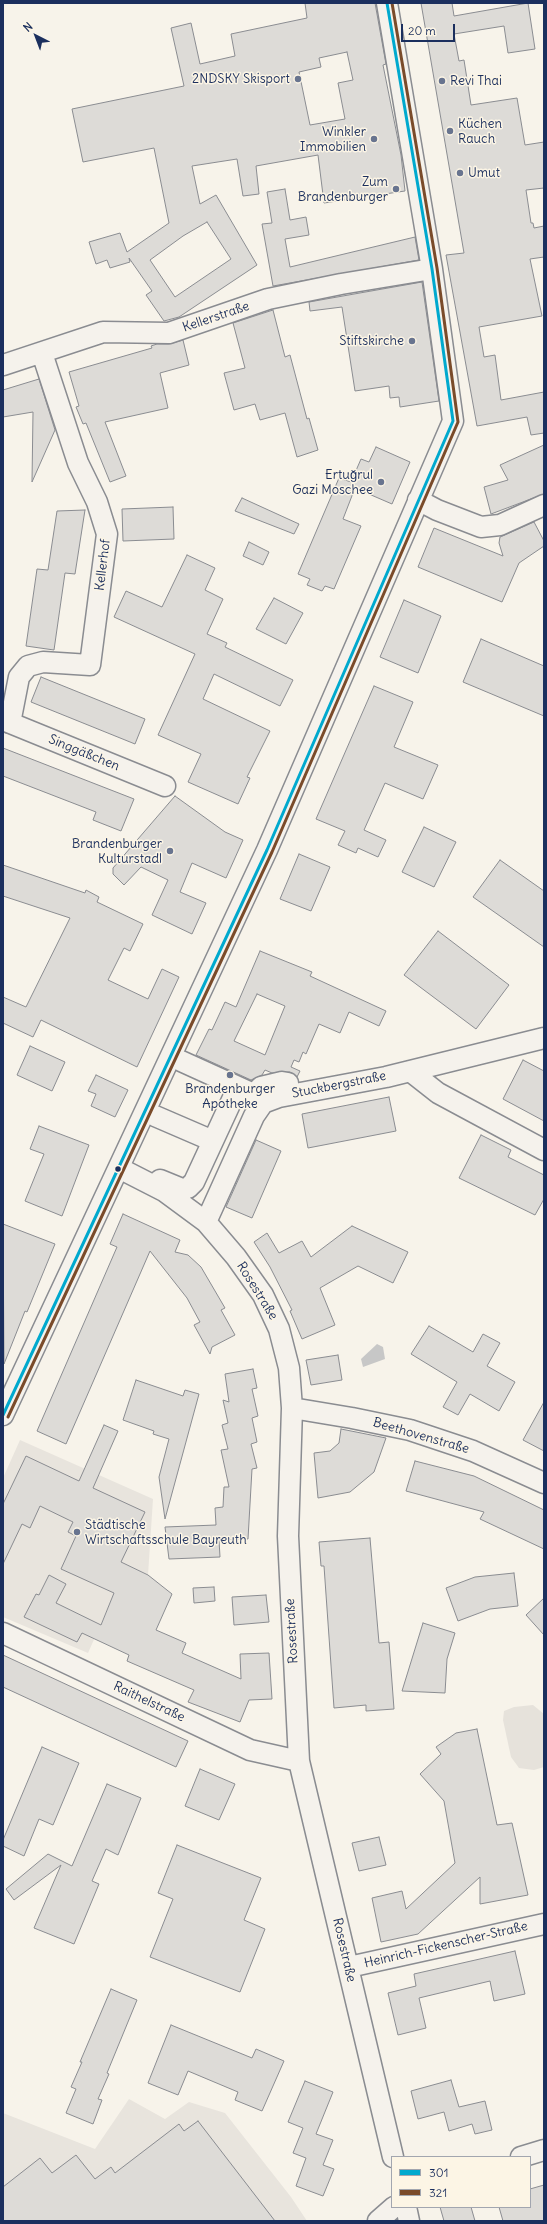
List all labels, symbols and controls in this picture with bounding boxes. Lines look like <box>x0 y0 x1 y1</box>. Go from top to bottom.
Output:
north arrow <box>16 16 56 56</box>
scale bar <box>403 16 457 42</box>
text: N <box>20 19 35 35</box>
text: 20 m <box>408 23 436 38</box>
place label: 2NDSKY Skisport <box>192 71 290 87</box>
place label: Revi Thai <box>450 73 502 89</box>
marker: 2NDSKY Skisport <box>293 74 303 84</box>
marker: Revi Thai <box>437 76 447 86</box>
place label: Küchen Rauch <box>458 116 502 147</box>
place label: Winkler Immobilien <box>300 124 366 155</box>
marker: Küchen Rauch <box>445 126 455 136</box>
marker: Winkler Immobilien <box>369 134 379 144</box>
place label: Umut <box>468 165 500 181</box>
marker: Umut <box>455 168 465 178</box>
place label: Zum Brandenburger <box>298 174 388 205</box>
marker: Zum Brandenburger <box>391 184 401 194</box>
street label: Kellerstraße <box>180 298 252 336</box>
place label: Stiftskirche <box>339 333 404 349</box>
marker: Stiftskirche <box>407 336 417 346</box>
place label: Ertuğrul Gazi Moschee <box>292 467 373 498</box>
marker: Ertuğrul Gazi Moschee <box>376 477 386 487</box>
street label: Kellerhof <box>92 538 114 592</box>
street label: Singgäßchen <box>46 732 122 774</box>
place label: Brandenburger Kulturstadl <box>72 836 162 867</box>
marker: Brandenburger Kulturstadl <box>165 846 175 856</box>
street label: Stuckbergstraße <box>291 1068 387 1102</box>
marker: Brandenburger Apotheke <box>225 1070 235 1080</box>
place label: Brandenburger Apotheke <box>185 1081 275 1112</box>
unlabelled marker <box>113 1164 123 1174</box>
street label: Rosestraße <box>233 1259 281 1323</box>
street label: Beethovenstraße <box>371 1415 471 1457</box>
place label: Städtische Wirtschaftsschule Bayreuth <box>85 1517 247 1548</box>
marker: Städtische Wirtschaftsschule Bayreuth <box>72 1527 82 1537</box>
street label: Rosestraße <box>283 1598 301 1664</box>
street label: Raithelstraße <box>111 1679 187 1725</box>
street label: Rosestraße <box>329 1916 359 1984</box>
street label: Heinrich-Fickenscher-Straße <box>363 1919 529 1971</box>
legend <box>391 2156 531 2208</box>
text: 301 <box>429 2165 448 2180</box>
text: 321 <box>429 2185 447 2200</box>

